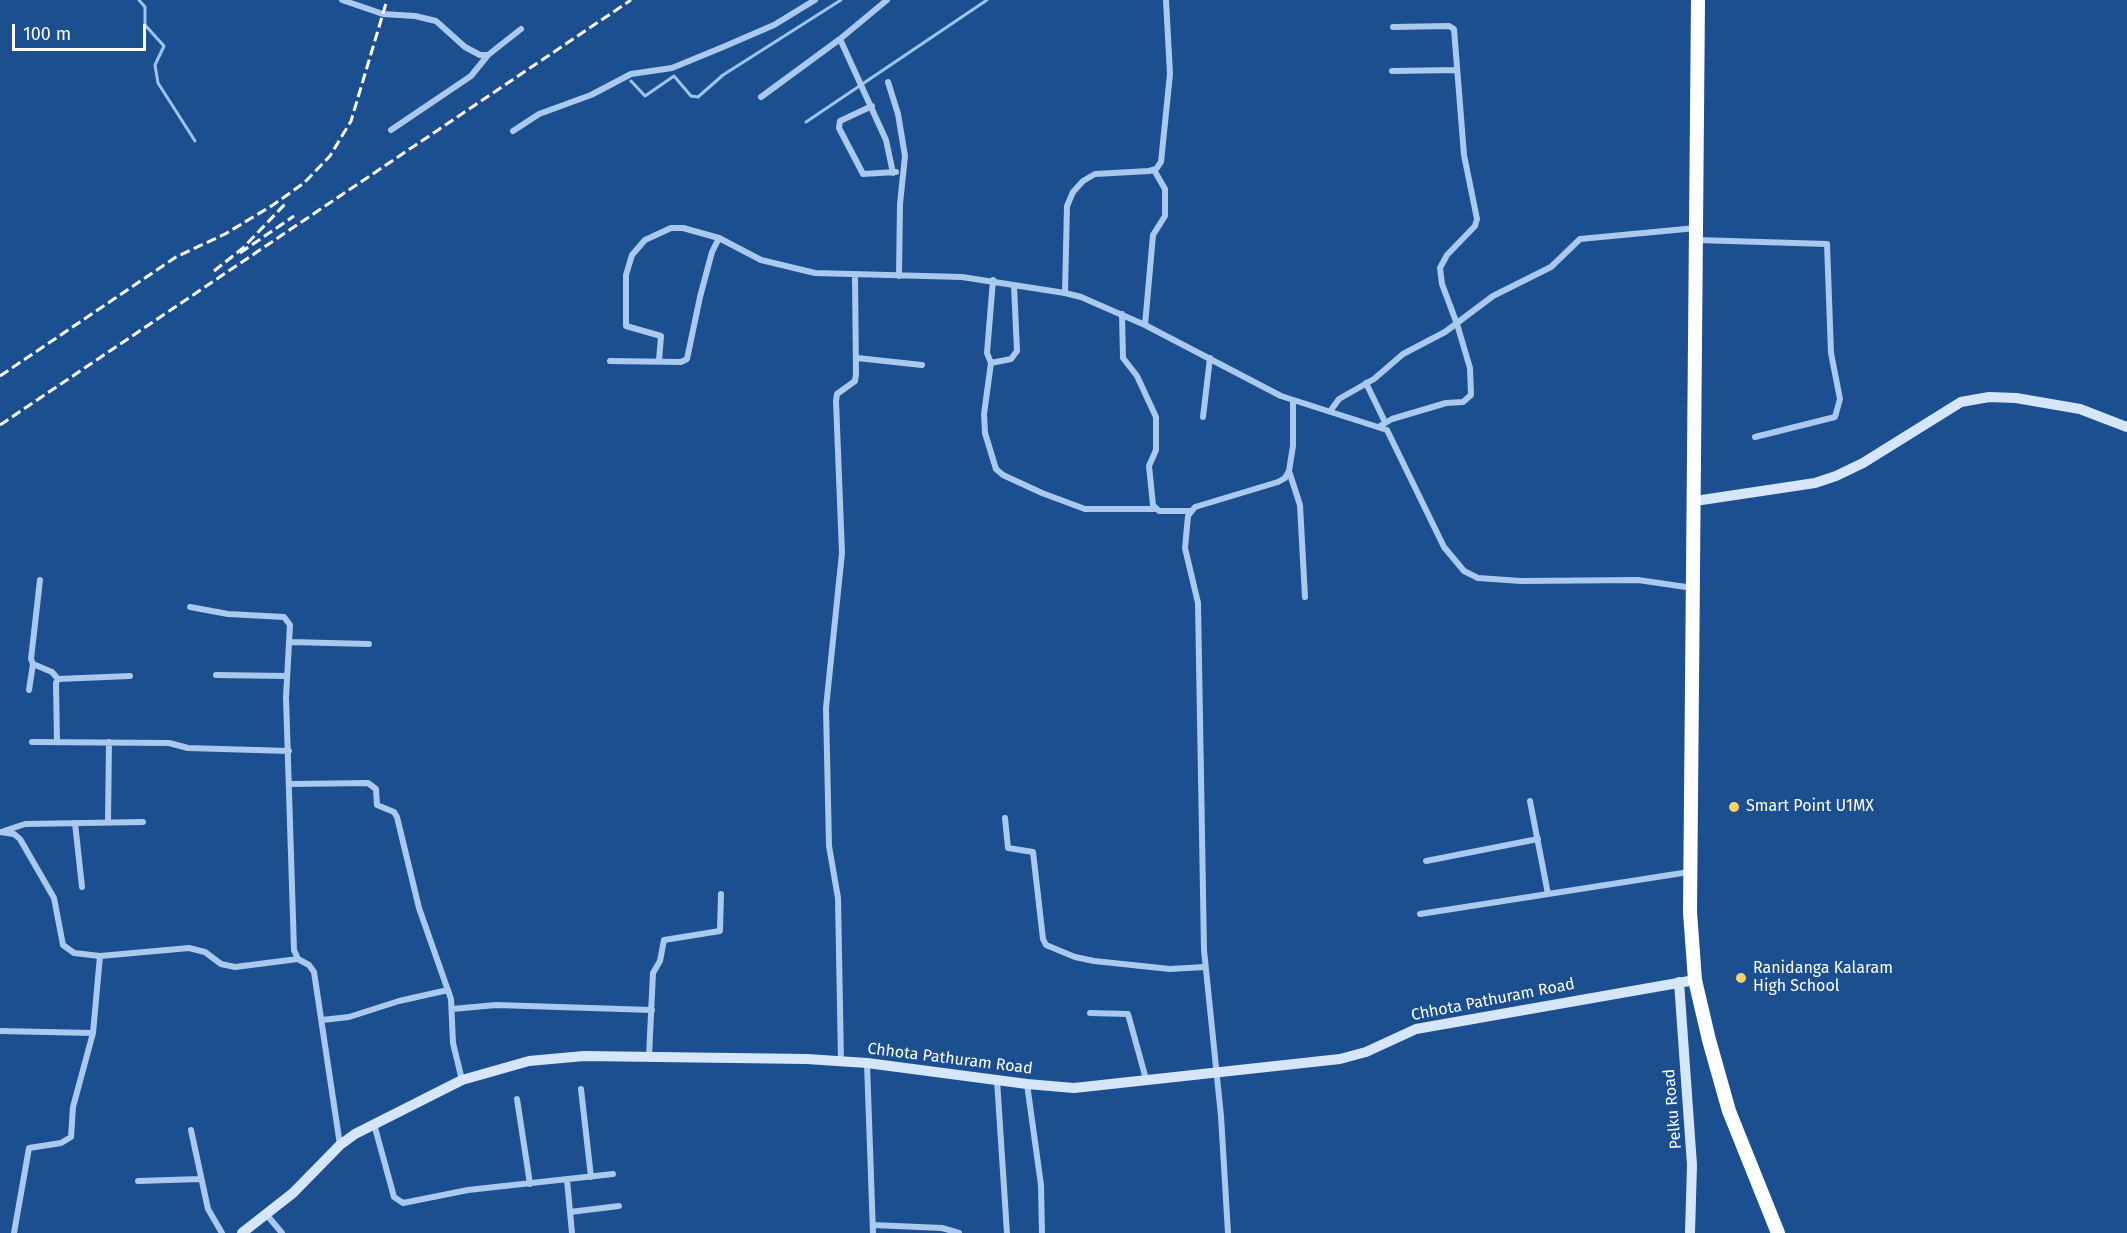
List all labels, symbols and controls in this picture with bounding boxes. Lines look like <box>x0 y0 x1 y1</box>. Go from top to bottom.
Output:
scale bar <box>15 12 148 50</box>
text: 100 m <box>23 23 71 45</box>
place label: Smart Point U1MX <box>1746 797 1874 817</box>
marker: Smart Point U1MX <box>1727 800 1741 814</box>
place label: Ranidanga Kalaram High School <box>1753 959 1893 997</box>
marker: Ranidanga Kalaram High School <box>1734 971 1748 985</box>
street label: Chhota Pathuram Road <box>1410 975 1576 1025</box>
street label: Chhota Pathuram Road <box>866 1039 1034 1079</box>
street label: Pelku Road <box>1660 1068 1686 1150</box>

